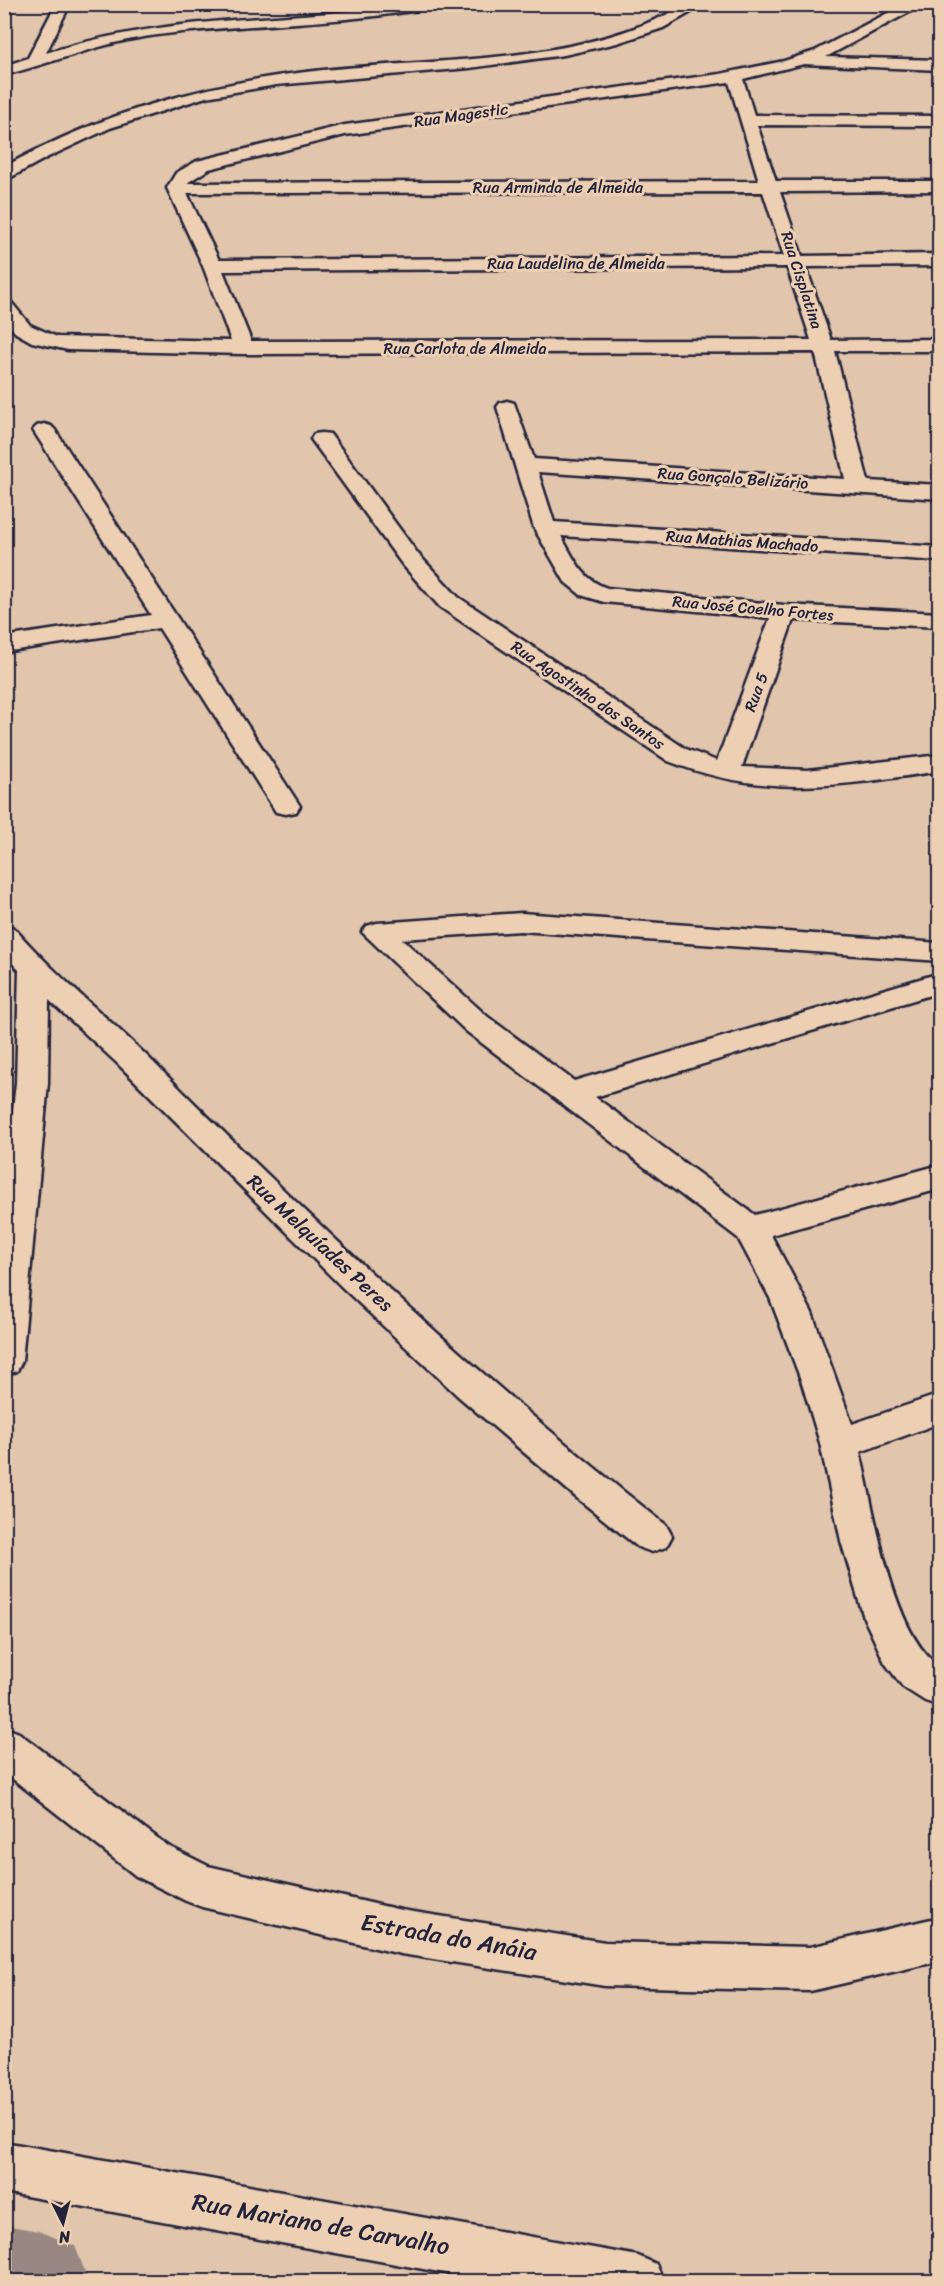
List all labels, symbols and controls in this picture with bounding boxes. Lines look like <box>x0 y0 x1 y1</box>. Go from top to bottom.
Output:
street label: Rua Magestic <box>412 94 510 136</box>
street label: Rua Arminda de Almeida <box>473 173 644 202</box>
street label: Rua Cisplatina <box>773 227 831 333</box>
street label: Rua Laudelina de Almeida <box>487 249 666 278</box>
street label: Rua Carlota de Almeida <box>383 334 547 363</box>
street label: Rua Gonçalo Belizário <box>657 458 809 498</box>
street label: Rua Mathias Machado <box>665 521 819 561</box>
street label: Rua José Coelho Fortes <box>671 587 835 630</box>
street label: Rua Agostinho dos Santos <box>505 632 672 758</box>
street label: Rua 5 <box>735 668 777 716</box>
street label: Rua Melquíades Peres <box>238 1165 402 1321</box>
street label: Estrada do Anáia <box>358 1901 541 1973</box>
street label: Rua Mariano de Carvalho <box>189 2181 453 2267</box>
north arrow <box>33 2193 93 2253</box>
text: N <box>57 2222 73 2253</box>

